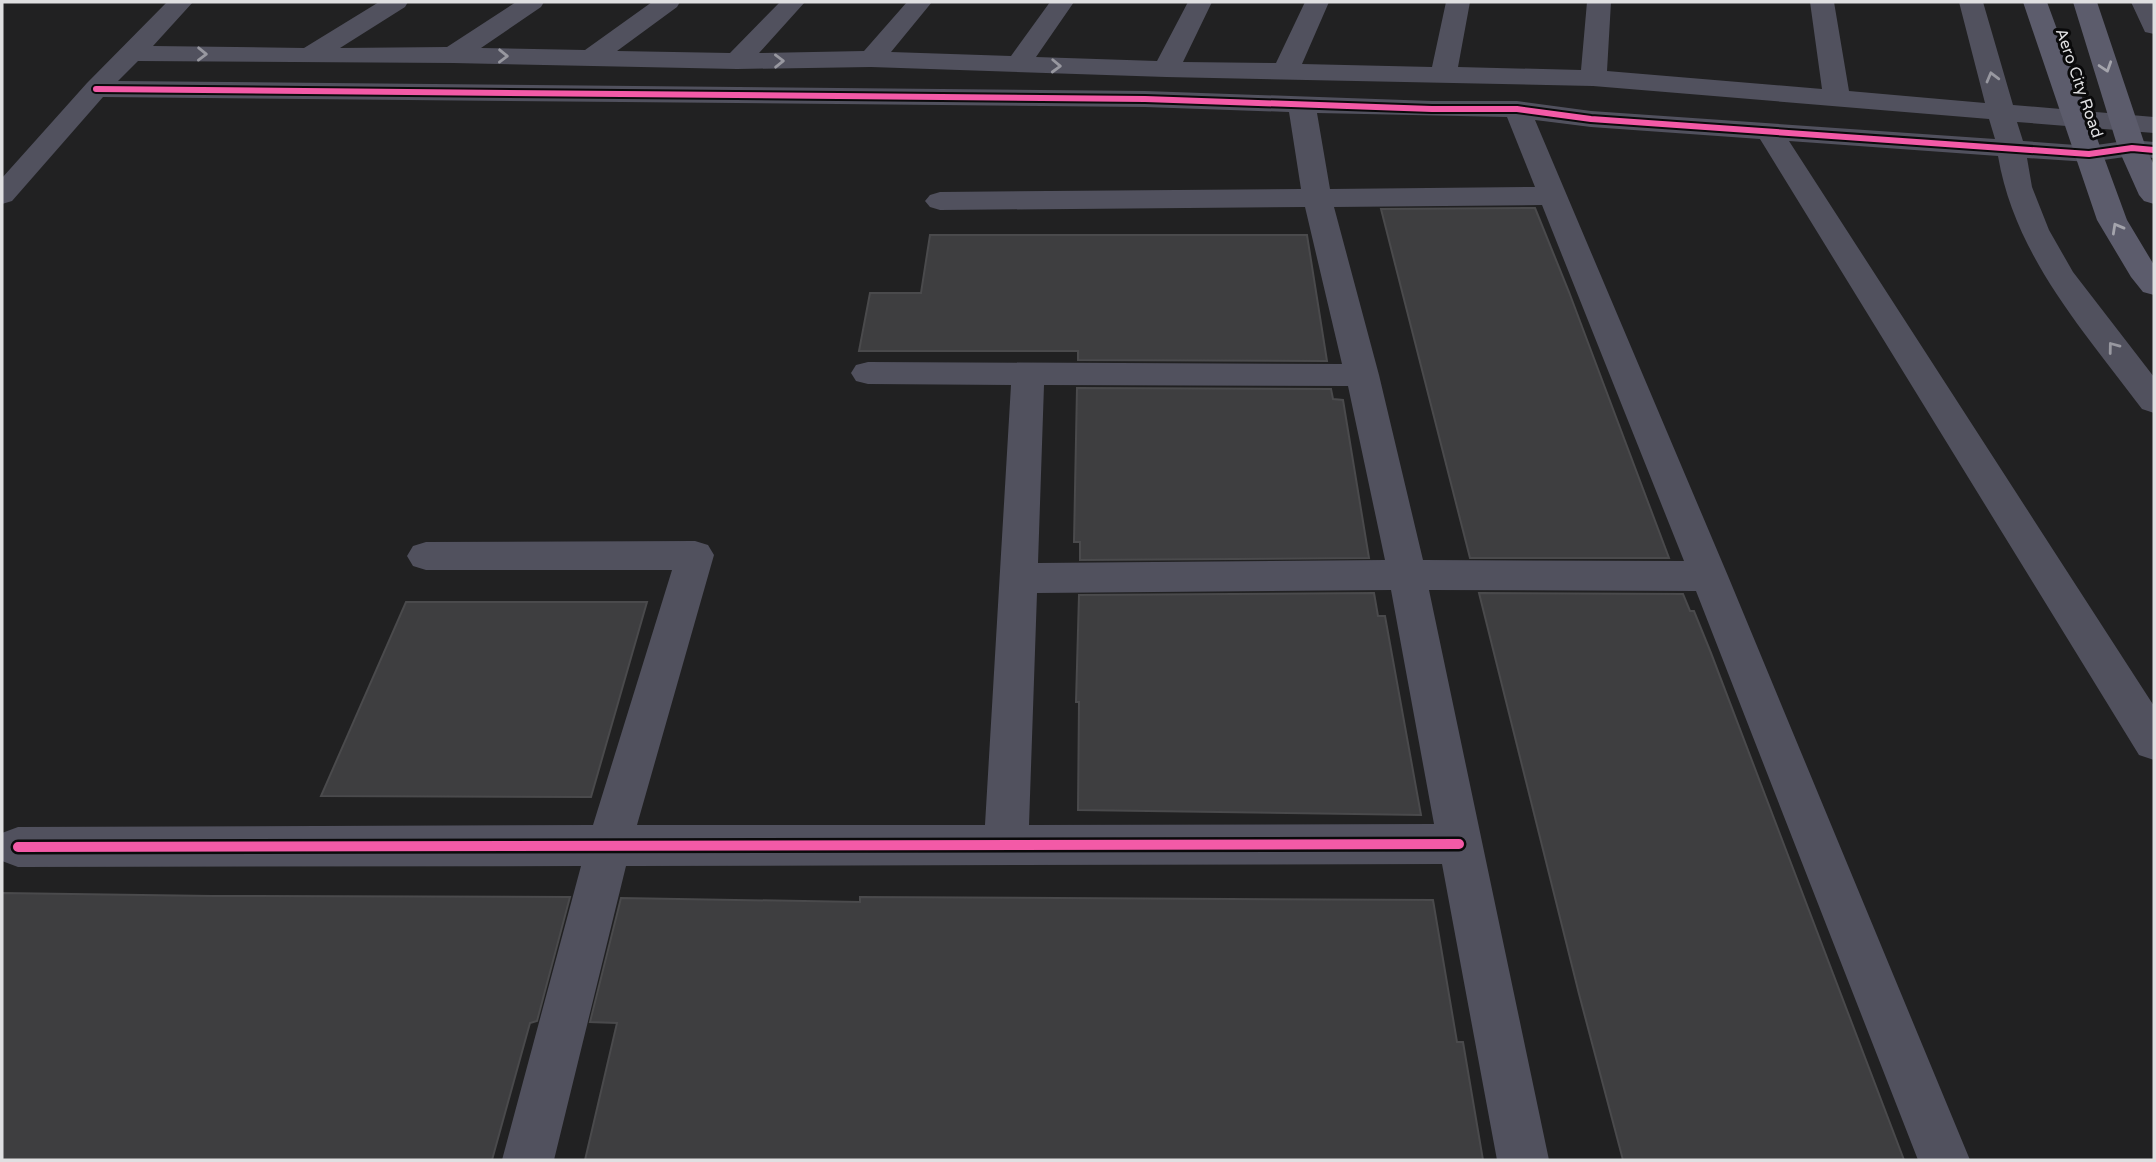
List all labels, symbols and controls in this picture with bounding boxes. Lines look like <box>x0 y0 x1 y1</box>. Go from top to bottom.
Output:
street label: Aero City Road <box>2051 26 2107 140</box>
one-way arrow <box>197 46 208 62</box>
one-way arrow <box>498 48 509 64</box>
one-way arrow <box>775 53 785 69</box>
one-way arrow <box>1051 58 1062 73</box>
one-way arrow <box>2098 60 2112 72</box>
one-way arrow <box>1985 71 2000 83</box>
one-way arrow <box>2112 222 2125 235</box>
one-way arrow <box>2109 342 2121 355</box>

